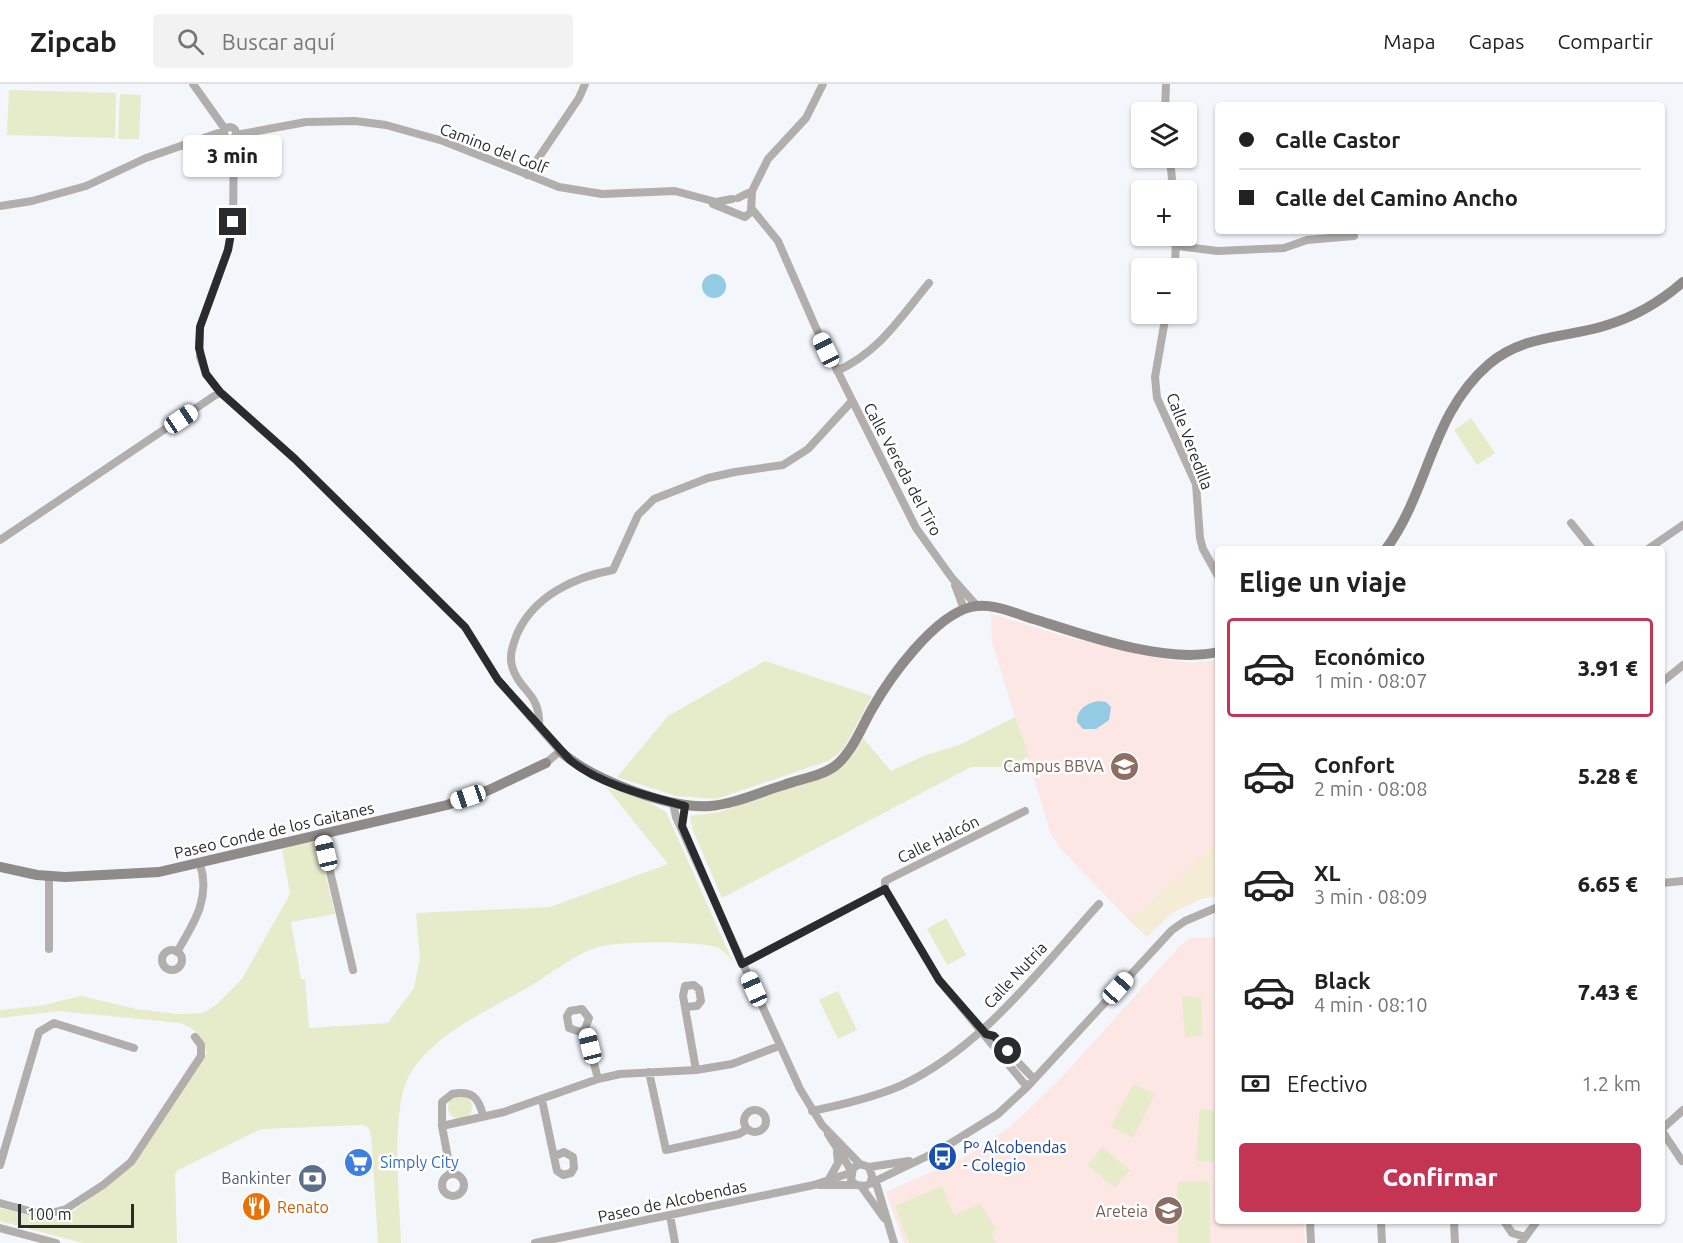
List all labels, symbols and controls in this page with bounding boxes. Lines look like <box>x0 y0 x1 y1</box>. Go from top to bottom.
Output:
search box <box>153 14 573 68</box>
icon: search <box>174 25 207 58</box>
text: Zipcab <box>30 26 117 57</box>
text: Buscar aquí <box>222 29 335 54</box>
text: Mapa <box>1383 29 1435 53</box>
text: Capas <box>1468 29 1524 53</box>
text: Compartir <box>1557 29 1653 53</box>
map controls <box>1131 102 1197 324</box>
button: layers <box>1131 102 1197 168</box>
street label: Camino del Golf <box>437 119 551 177</box>
text: Calle Castor <box>1275 127 1400 152</box>
callout: 3 min <box>184 135 282 177</box>
text: 3 min <box>207 144 258 167</box>
button: + <box>1131 180 1197 246</box>
text: Calle del Camino Ancho <box>1275 185 1518 210</box>
route end <box>219 208 246 235</box>
button: − <box>1131 258 1197 324</box>
car <box>810 330 842 370</box>
street label: Calle Veredilla <box>1163 390 1217 492</box>
street label: Calle Vereda del Tiro <box>860 399 946 539</box>
car <box>161 401 201 437</box>
text: Elige un viaje <box>1239 567 1407 597</box>
icon: car <box>1242 641 1296 695</box>
text: Económico <box>1314 644 1425 669</box>
text: 3.91 € <box>1578 655 1638 680</box>
text: 1 min · 08:07 <box>1314 669 1428 692</box>
icon: car <box>1242 749 1296 803</box>
school or university icon: Campus BBVA <box>1109 750 1141 782</box>
text: Confort <box>1314 752 1395 777</box>
place label: Campus BBVA <box>1003 757 1105 775</box>
text: 5.28 € <box>1578 763 1638 788</box>
text: 2 min · 08:08 <box>1314 777 1428 800</box>
car <box>448 783 488 811</box>
street label: Paseo Conde de los Gaitanes <box>172 798 376 862</box>
street label: Calle Halcón <box>894 812 982 866</box>
car <box>313 833 339 873</box>
icon: car <box>1242 857 1296 911</box>
text: XL <box>1314 860 1341 885</box>
text: 6.65 € <box>1578 871 1638 896</box>
text: 3 min · 08:09 <box>1314 885 1428 908</box>
street label: Calle Nutria <box>980 938 1050 1012</box>
icon: car <box>1242 965 1296 1019</box>
text: Black <box>1314 968 1371 993</box>
car <box>738 969 770 1009</box>
car <box>1099 969 1137 1007</box>
text: 7.43 € <box>1578 979 1638 1004</box>
text: 4 min · 08:10 <box>1314 993 1428 1016</box>
car <box>577 1026 603 1066</box>
route start <box>994 1037 1021 1064</box>
icon: cash <box>1239 1067 1272 1100</box>
text: Efectivo <box>1287 1071 1368 1096</box>
text: 1.2 km <box>1582 1072 1641 1095</box>
place label: Pº Alcobendas - Colegio <box>963 1138 1067 1174</box>
bus stop icon: Pº Alcobendas - Colegio <box>926 1140 958 1172</box>
button: Confirmar <box>1239 1143 1641 1212</box>
supermarket icon: Simply City <box>343 1146 375 1178</box>
place label: Simply City <box>380 1153 459 1171</box>
bank icon: Bankinter <box>296 1162 328 1194</box>
place label: Bankinter <box>221 1169 291 1187</box>
street label: Paseo de Alcobendas <box>596 1176 748 1226</box>
restaurant icon: Renato <box>240 1191 272 1223</box>
school or university icon: Areteia <box>1153 1195 1185 1227</box>
place label: Renato <box>277 1198 329 1216</box>
scale bar <box>18 1201 134 1228</box>
place label: Areteia <box>1096 1202 1148 1220</box>
text: 100 m <box>27 1205 72 1223</box>

